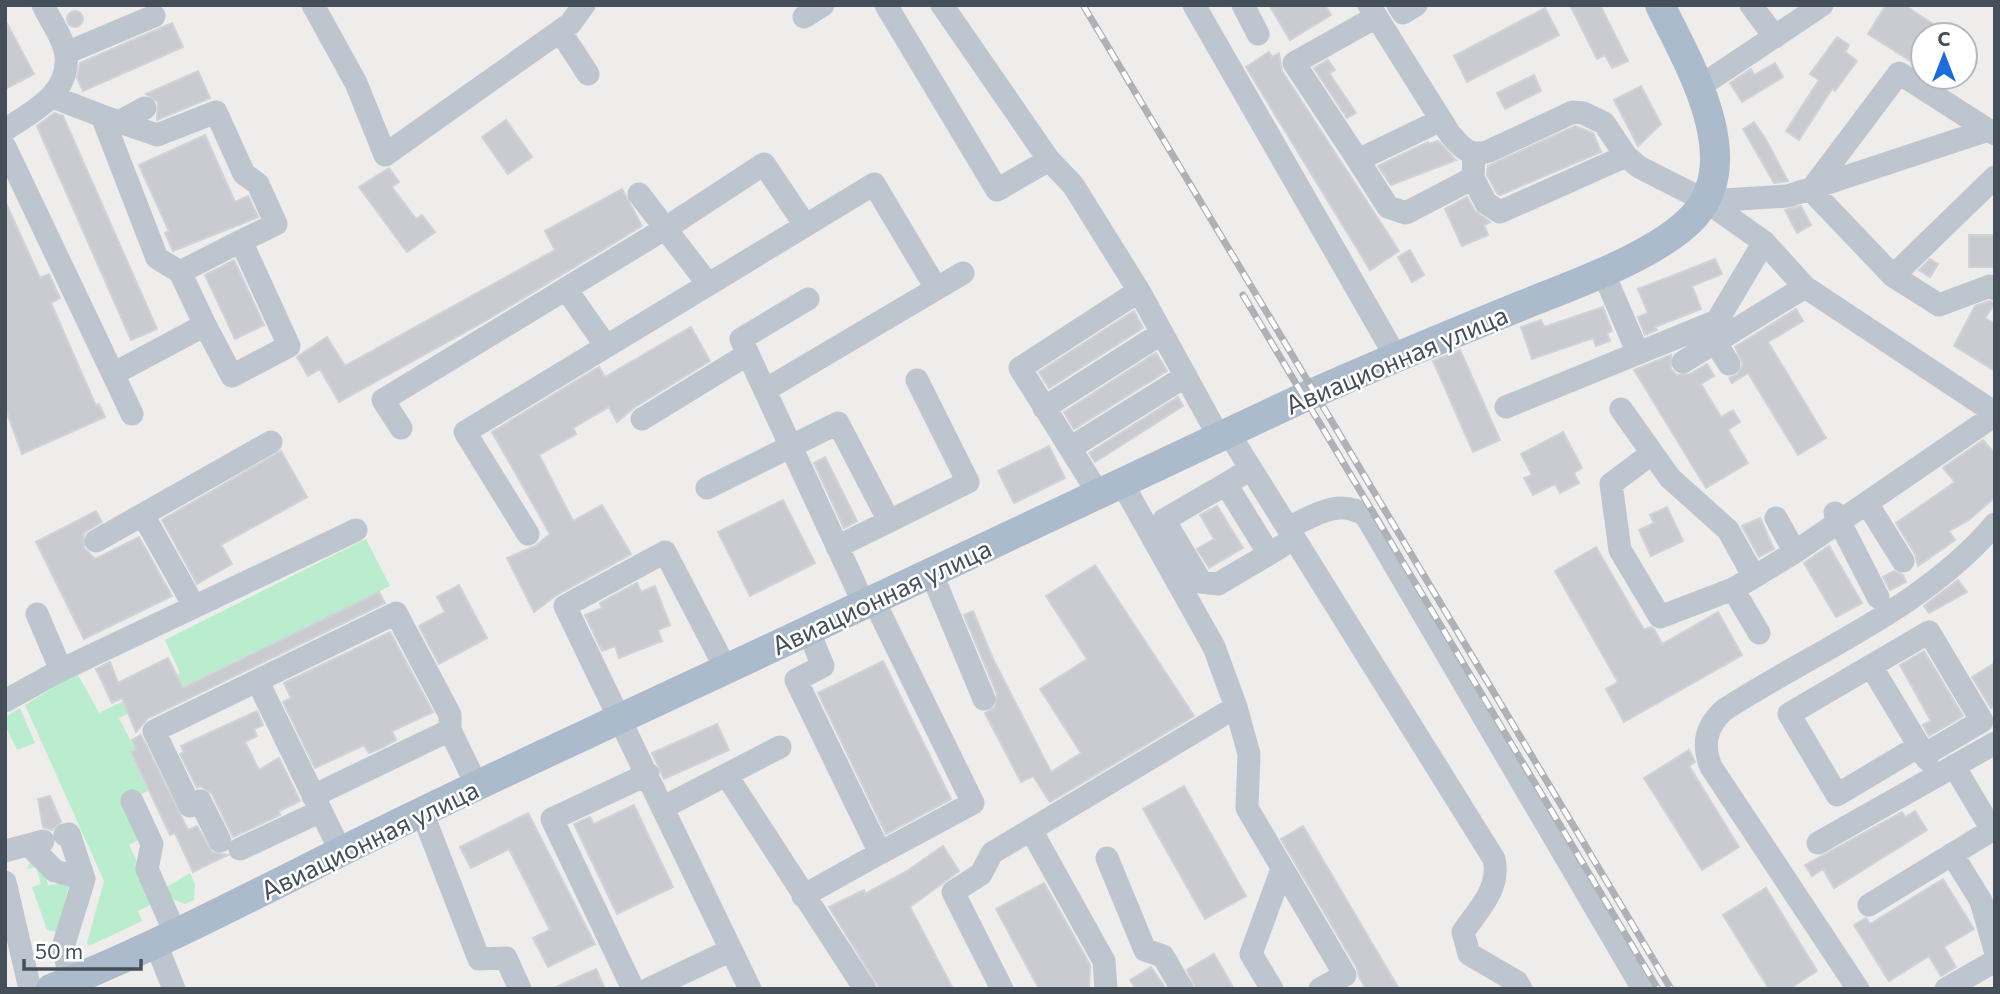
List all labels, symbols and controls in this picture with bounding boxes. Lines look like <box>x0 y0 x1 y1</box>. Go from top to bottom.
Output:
north arrow <box>1909 21 1979 91</box>
text: С <box>1938 27 1951 50</box>
street label: Авиационная улица <box>1280 298 1512 420</box>
street label: Авиационная улица <box>766 532 996 660</box>
street label: Авиационная улица <box>255 773 483 905</box>
scale bar <box>24 928 142 972</box>
text: 50 m <box>35 938 83 963</box>

